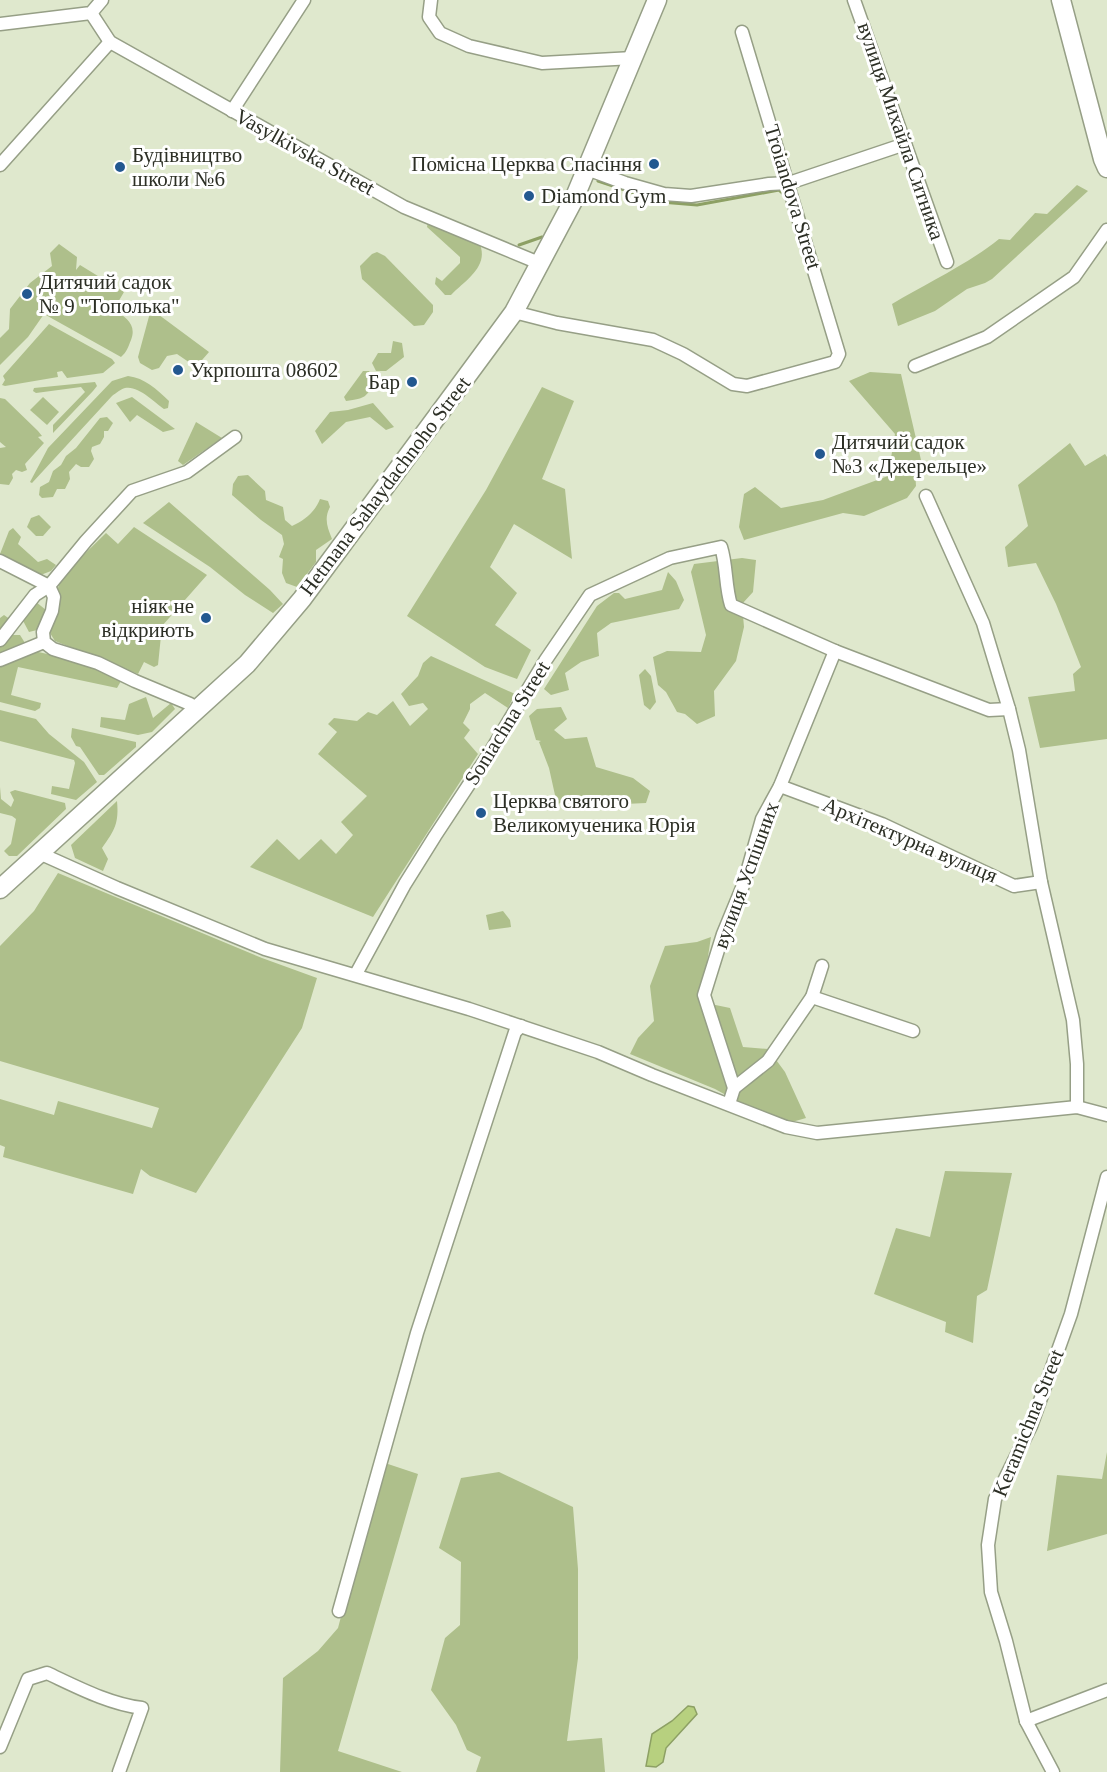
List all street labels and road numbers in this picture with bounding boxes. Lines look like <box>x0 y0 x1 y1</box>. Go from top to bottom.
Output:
street label: вулиця Михайла Ситника <box>852 19 950 244</box>
street label: Vasylkivska Street <box>231 104 379 200</box>
street label: Troiandova Street <box>760 122 826 273</box>
street label: Hetmana Sahaydachnoho Street <box>295 372 475 600</box>
street label: Soniachna Street <box>459 656 555 789</box>
street label: Архітектурна вулиця <box>819 792 1001 888</box>
street label: вулиця Успішних <box>708 798 784 952</box>
street label: Keramichna Street <box>987 1346 1069 1500</box>

